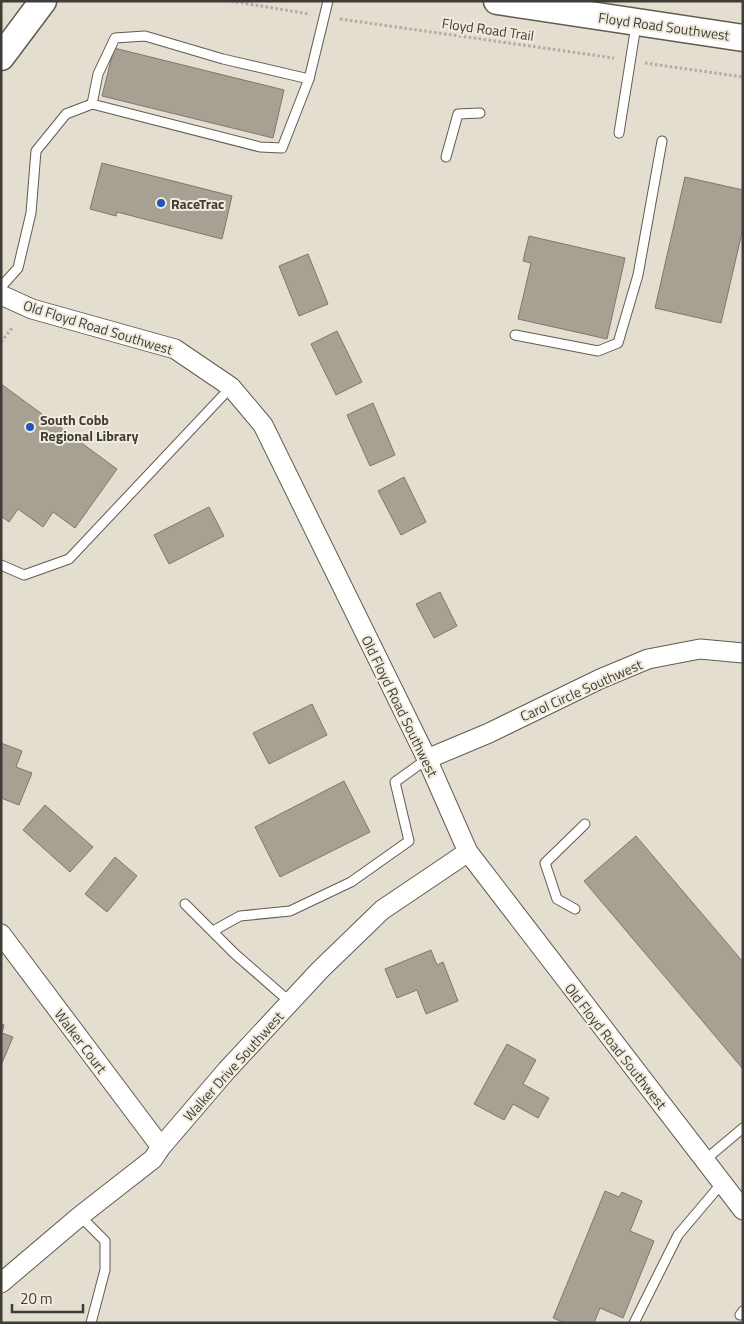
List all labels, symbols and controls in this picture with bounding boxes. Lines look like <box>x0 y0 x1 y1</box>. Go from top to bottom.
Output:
street label: Floyd Road Southwest <box>597 6 731 46</box>
street label: Floyd Road Trail <box>441 12 535 46</box>
place label: RaceTrac <box>171 193 224 214</box>
marker: RaceTrac <box>155 197 167 209</box>
street label: Old Floyd Road Southwest <box>21 294 175 360</box>
place label: South Cobb Regional Library <box>40 409 138 446</box>
marker: South Cobb Regional Library <box>24 421 36 433</box>
street label: Old Floyd Road Southwest <box>357 632 443 780</box>
street label: Carol Circle Southwest <box>517 654 646 726</box>
street label: Old Floyd Road Southwest <box>560 978 672 1114</box>
street label: Walker Court <box>50 1004 112 1078</box>
street label: Walker Drive Southwest <box>178 1006 288 1126</box>
scale bar <box>12 1282 84 1314</box>
text: 20 m <box>20 1287 53 1310</box>

